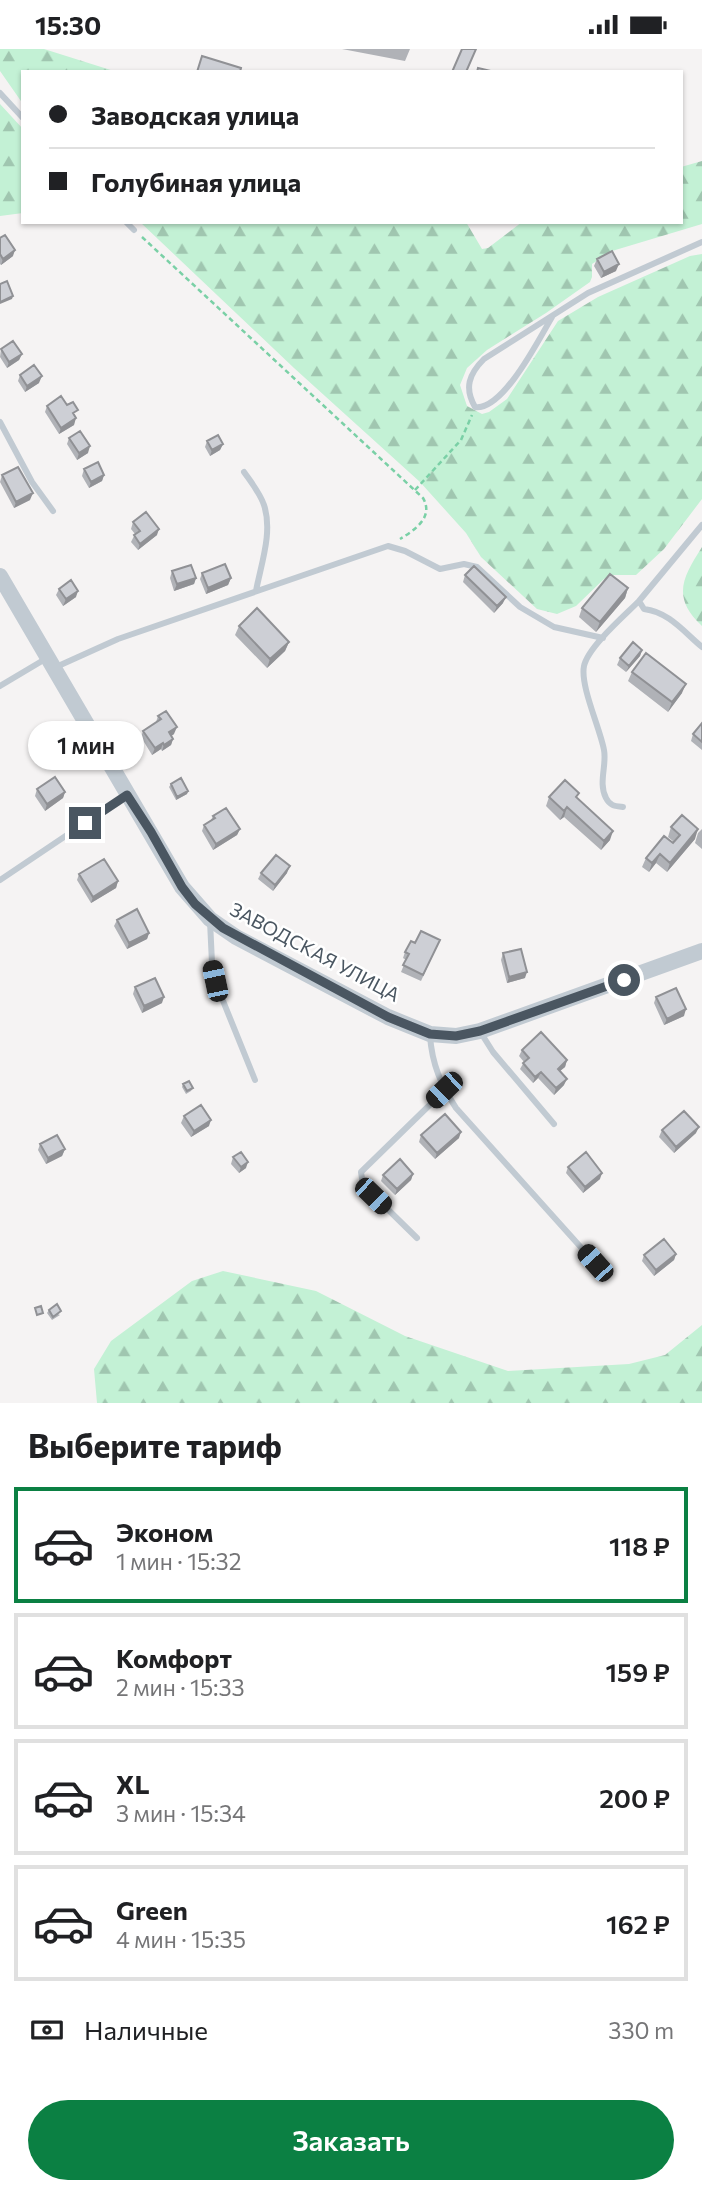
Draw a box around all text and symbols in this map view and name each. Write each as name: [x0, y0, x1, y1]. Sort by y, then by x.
text: 15:30: [35, 9, 101, 40]
text: Заводская улица: [91, 99, 299, 130]
text: Голубиная улица: [91, 166, 301, 197]
callout: 1 мин: [27, 721, 143, 771]
text: 1 мин: [57, 731, 115, 759]
route end: [69, 807, 101, 839]
street label: ЗАВОДСКАЯ УЛИЦА: [226, 897, 404, 1006]
car: [201, 958, 230, 1004]
route start: [608, 964, 640, 996]
car: [422, 1068, 467, 1112]
car: [351, 1174, 396, 1218]
car: [574, 1240, 617, 1286]
text: Выберите тариф: [28, 1425, 282, 1465]
icon: car: [32, 1514, 95, 1577]
text: Эконом: [116, 1516, 213, 1547]
text: 118 ₽: [609, 1530, 670, 1561]
text: 1 мин · 15:32: [116, 1547, 241, 1575]
icon: car: [32, 1640, 95, 1703]
text: Комфорт: [116, 1642, 232, 1673]
text: 159 ₽: [606, 1656, 670, 1687]
text: 2 мин · 15:33: [116, 1673, 245, 1701]
icon: car: [32, 1766, 95, 1829]
text: XL: [116, 1768, 150, 1799]
text: 200 ₽: [599, 1782, 670, 1813]
text: 3 мин · 15:34: [116, 1799, 246, 1827]
icon: car: [32, 1892, 95, 1955]
text: Green: [116, 1894, 188, 1925]
text: 162 ₽: [606, 1908, 670, 1939]
text: 4 мин · 15:35: [116, 1925, 246, 1953]
icon: cash: [28, 2011, 66, 2049]
text: Наличные: [84, 2014, 208, 2045]
text: 330 m: [608, 2016, 674, 2044]
button: Заказать: [28, 2100, 674, 2180]

